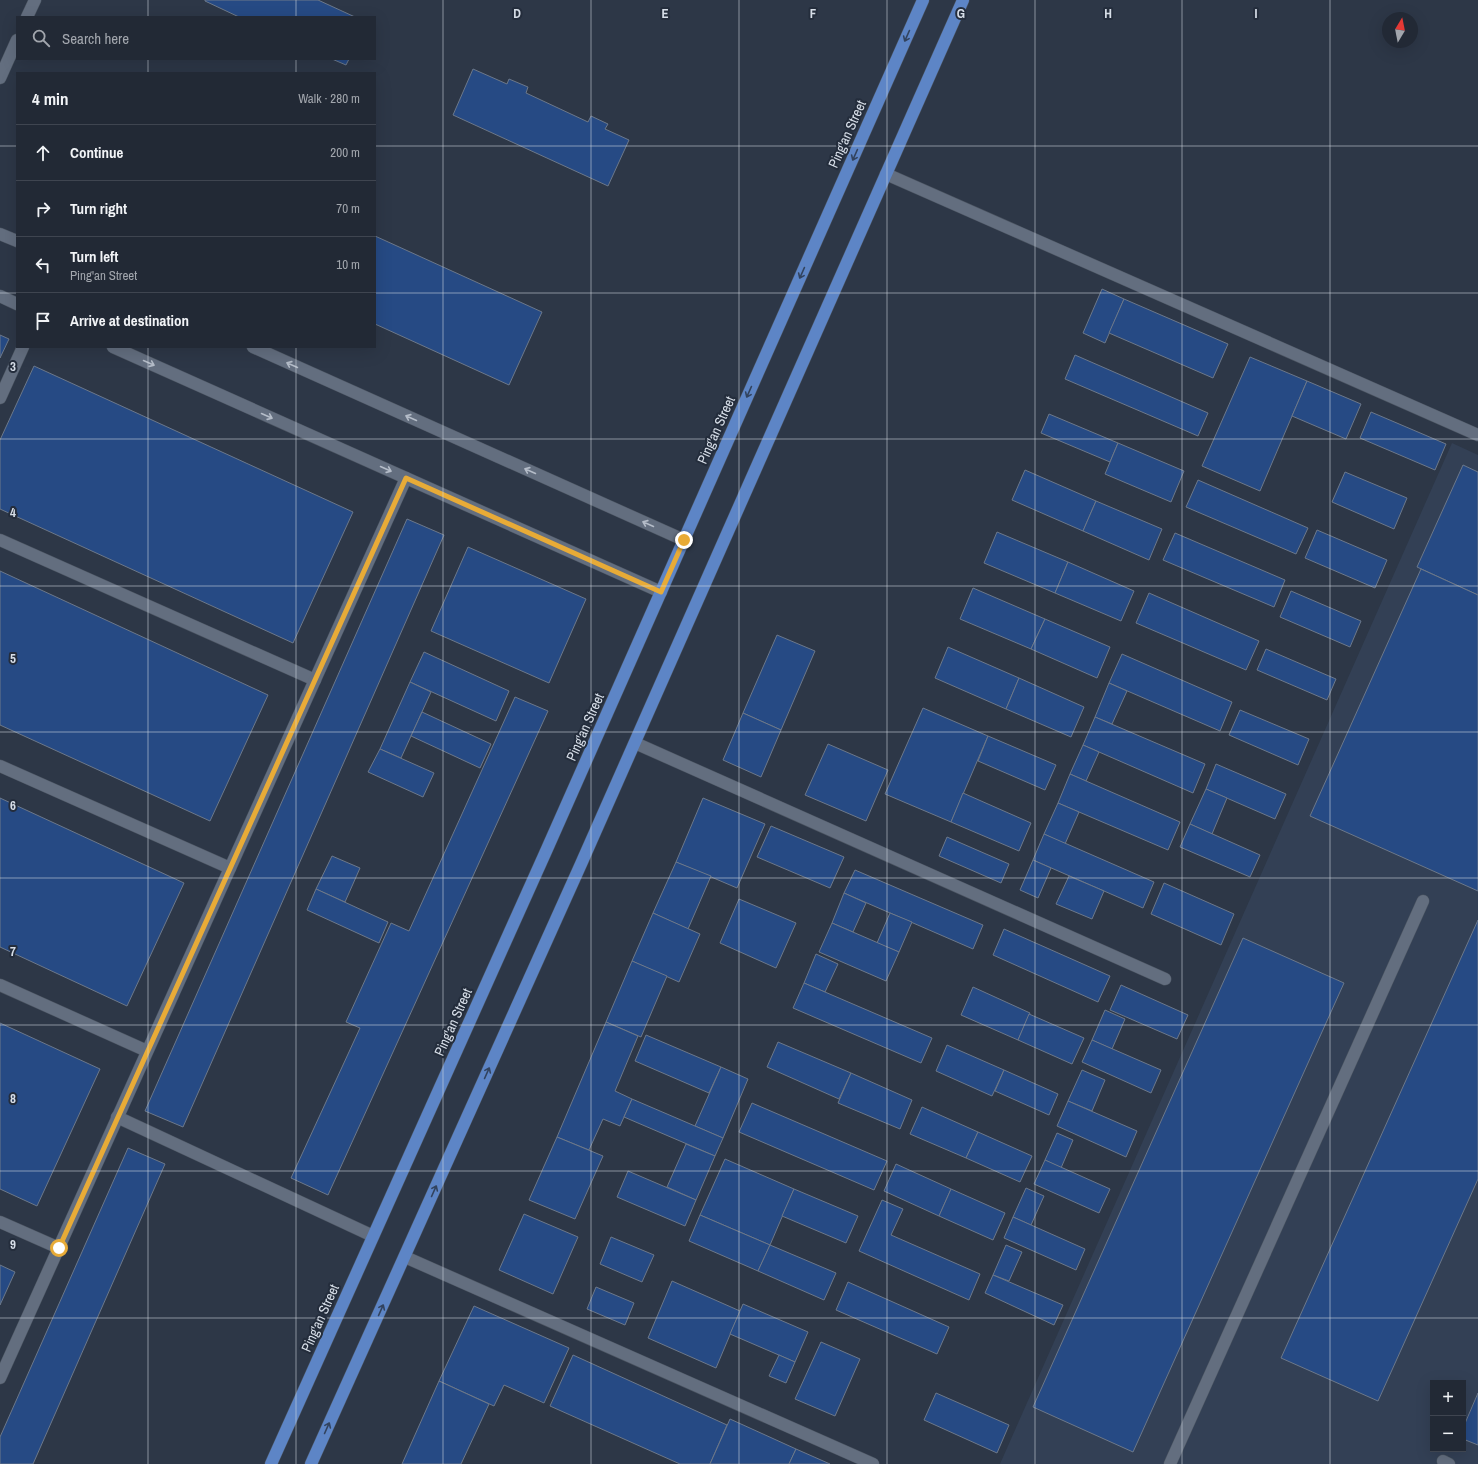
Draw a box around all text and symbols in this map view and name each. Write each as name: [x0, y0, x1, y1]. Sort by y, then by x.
text: D: [513, 5, 521, 22]
text: E: [661, 5, 669, 22]
text: F: [810, 5, 817, 22]
text: G: [957, 5, 965, 22]
text: H: [1104, 5, 1112, 22]
text: I: [1255, 5, 1258, 22]
north arrow: [1382, 12, 1418, 48]
search box: [16, 16, 376, 60]
icon: search: [30, 27, 52, 49]
text: Search here: [62, 28, 129, 49]
one-way arrow: [903, 29, 910, 41]
text: 4 min: [32, 87, 68, 110]
text: Walk · 280 m: [298, 90, 360, 107]
street label: Ping'an Street: [824, 97, 870, 171]
icon: ahead: [32, 142, 54, 164]
text: Continue: [70, 142, 123, 163]
text: 200 m: [330, 144, 360, 161]
one-way arrow: [850, 148, 858, 160]
icon: right: [32, 198, 54, 220]
text: Turn right: [70, 198, 127, 219]
text: 70 m: [336, 200, 360, 217]
text: Turn left: [70, 246, 118, 267]
icon: left: [32, 254, 54, 276]
text: 10 m: [336, 256, 360, 273]
text: Ping'an Street: [70, 267, 137, 284]
one-way arrow: [798, 267, 805, 279]
icon: arrive: [32, 310, 54, 332]
text: Arrive at destination: [70, 310, 189, 331]
text: 3: [10, 358, 16, 375]
one-way arrow: [142, 360, 154, 367]
one-way arrow: [287, 361, 299, 368]
one-way arrow: [745, 386, 753, 398]
street label: Ping'an Street: [693, 393, 739, 467]
one-way arrow: [261, 413, 273, 420]
one-way arrow: [405, 414, 417, 421]
one-way arrow: [380, 466, 392, 473]
one-way arrow: [524, 467, 536, 474]
text: 4: [10, 504, 16, 521]
one-way arrow: [643, 520, 655, 527]
route end: [675, 531, 693, 549]
text: 5: [10, 650, 16, 667]
street label: Ping'an Street: [562, 690, 608, 764]
text: 6: [10, 797, 16, 814]
text: 7: [10, 943, 16, 960]
street label: Ping'an Street: [430, 985, 476, 1059]
one-way arrow: [484, 1067, 491, 1079]
text: 8: [10, 1090, 16, 1107]
one-way arrow: [431, 1186, 438, 1198]
text: 9: [10, 1236, 16, 1253]
route start: [50, 1239, 68, 1257]
street label: Ping'an Street: [297, 1281, 343, 1355]
one-way arrow: [378, 1304, 385, 1316]
map controls: [1430, 1380, 1466, 1452]
button: +: [1430, 1380, 1466, 1416]
button: −: [1430, 1416, 1466, 1452]
one-way arrow: [324, 1423, 332, 1435]

